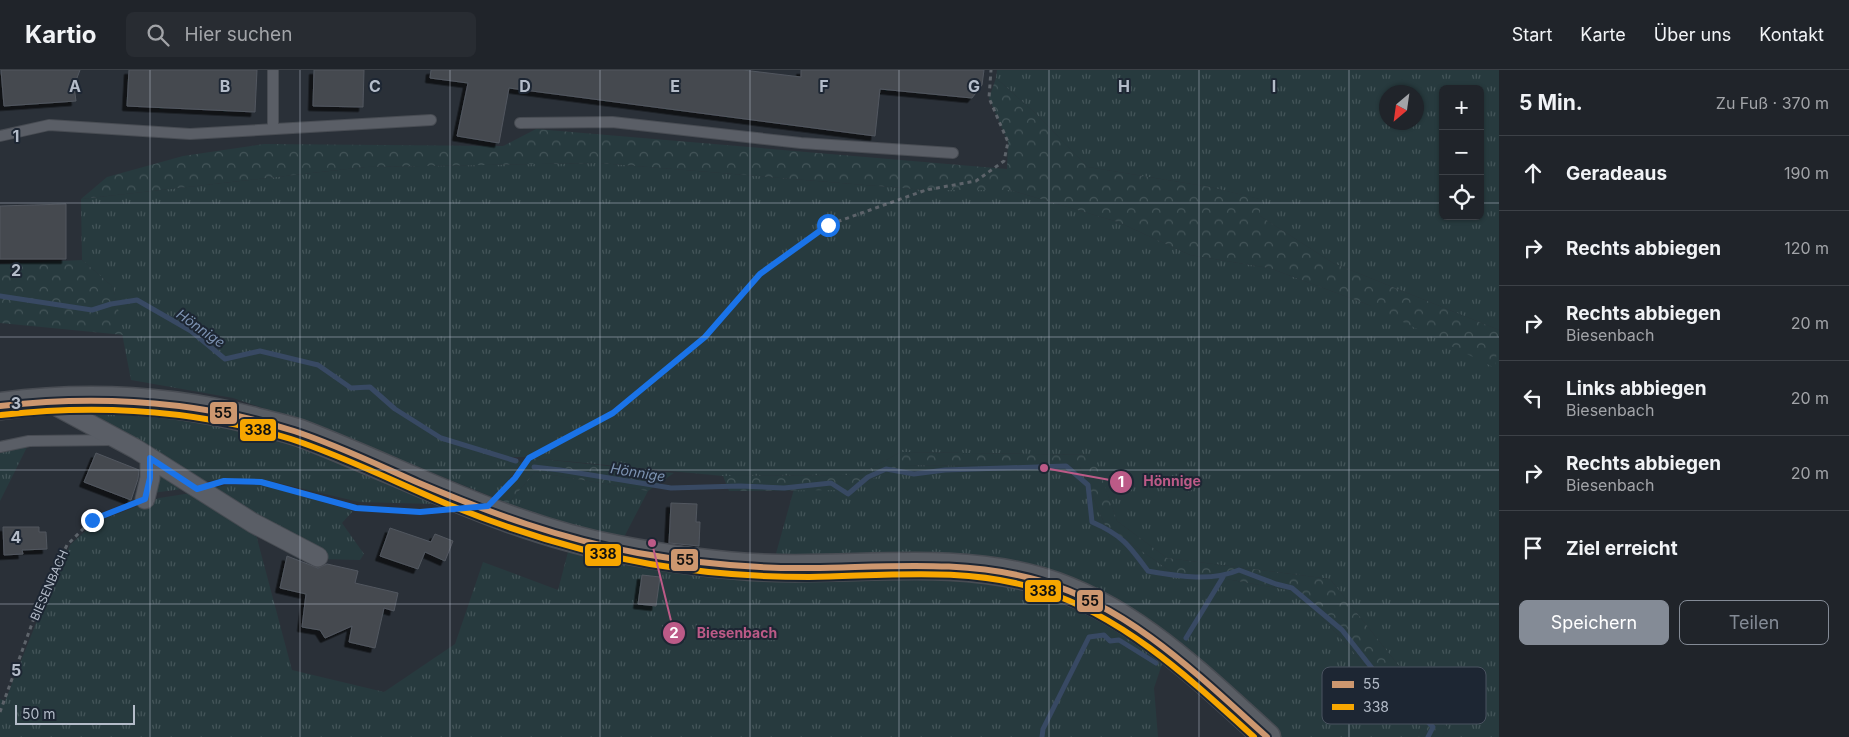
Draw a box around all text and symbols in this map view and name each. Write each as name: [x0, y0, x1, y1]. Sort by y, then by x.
search box: [126, 12, 476, 57]
text: Kartio: [25, 20, 96, 49]
icon: search: [144, 21, 172, 49]
text: Hier suchen: [184, 23, 292, 46]
text: Start: [1512, 24, 1552, 45]
text: Karte: [1580, 24, 1626, 45]
text: Über uns: [1654, 24, 1731, 45]
text: Kontakt: [1759, 24, 1824, 45]
text: A: [69, 76, 81, 96]
text: B: [220, 76, 230, 96]
text: C: [369, 76, 381, 96]
text: D: [519, 76, 531, 96]
text: E: [670, 76, 680, 96]
text: F: [819, 76, 829, 96]
text: G: [968, 76, 980, 96]
text: H: [1118, 76, 1130, 96]
text: I: [1272, 76, 1276, 96]
north arrow: [1379, 85, 1424, 130]
map controls: [1439, 85, 1484, 220]
button: +: [1439, 85, 1484, 130]
text: 5 Min.: [1519, 90, 1583, 115]
text: Zu Fuß · 370 m: [1716, 93, 1829, 113]
text: 1: [13, 126, 19, 146]
button: −: [1439, 130, 1484, 175]
icon: ahead: [1519, 159, 1547, 187]
text: Geradeaus: [1566, 162, 1667, 185]
text: 190 m: [1784, 163, 1829, 183]
button: locate: [1439, 175, 1484, 220]
route start: [817, 214, 840, 237]
icon: right: [1519, 234, 1547, 262]
text: Rechts abbiegen: [1566, 237, 1721, 260]
text: 120 m: [1784, 238, 1829, 258]
text: 2: [11, 260, 21, 280]
text: Rechts abbiegen: [1566, 302, 1721, 325]
water label: Hönnige: [173, 305, 229, 351]
icon: right: [1519, 309, 1547, 337]
text: 20 m: [1791, 313, 1829, 333]
text: Biesenbach: [1566, 325, 1654, 345]
text: Links abbiegen: [1566, 377, 1707, 400]
icon: left: [1519, 384, 1547, 412]
text: 20 m: [1791, 388, 1829, 408]
text: 3: [11, 393, 21, 413]
text: Biesenbach: [1566, 400, 1654, 420]
line badge: 55: [209, 401, 238, 425]
text: 55: [214, 404, 232, 421]
line badge: 338: [239, 418, 277, 442]
text: 338: [244, 421, 272, 438]
text: Rechts abbiegen: [1566, 452, 1721, 475]
water label: Hönnige: [609, 459, 667, 485]
icon: right: [1519, 459, 1547, 487]
text: 20 m: [1791, 463, 1829, 483]
callout: Hönnige: [1108, 467, 1211, 496]
text: 1: [1118, 472, 1124, 491]
text: Hönnige: [1143, 472, 1201, 489]
text: Biesenbach: [1566, 475, 1654, 495]
route end: [81, 509, 104, 532]
text: 4: [11, 527, 22, 547]
icon: arrive: [1519, 534, 1547, 562]
text: Ziel erreicht: [1566, 537, 1678, 560]
line badge: 338: [584, 543, 622, 567]
text: 338: [589, 545, 617, 562]
street label: BIESENBACH: [27, 547, 71, 623]
line badge: 55: [670, 548, 699, 572]
text: 55: [676, 551, 694, 568]
line badge: 338: [1024, 579, 1062, 603]
text: 338: [1029, 582, 1057, 599]
line badge: 55: [1076, 589, 1104, 613]
text: 55: [1081, 592, 1099, 609]
button: Speichern: [1519, 600, 1669, 645]
button: Teilen: [1679, 600, 1829, 645]
callout: Biesenbach: [661, 618, 787, 647]
text: 2: [669, 623, 679, 642]
text: Biesenbach: [697, 624, 777, 641]
text: 5: [11, 660, 21, 680]
legend: [1322, 667, 1486, 724]
text: 55: [1363, 675, 1380, 692]
text: 338: [1363, 698, 1389, 715]
scale bar: [15, 702, 135, 725]
text: 50 m: [22, 705, 56, 722]

